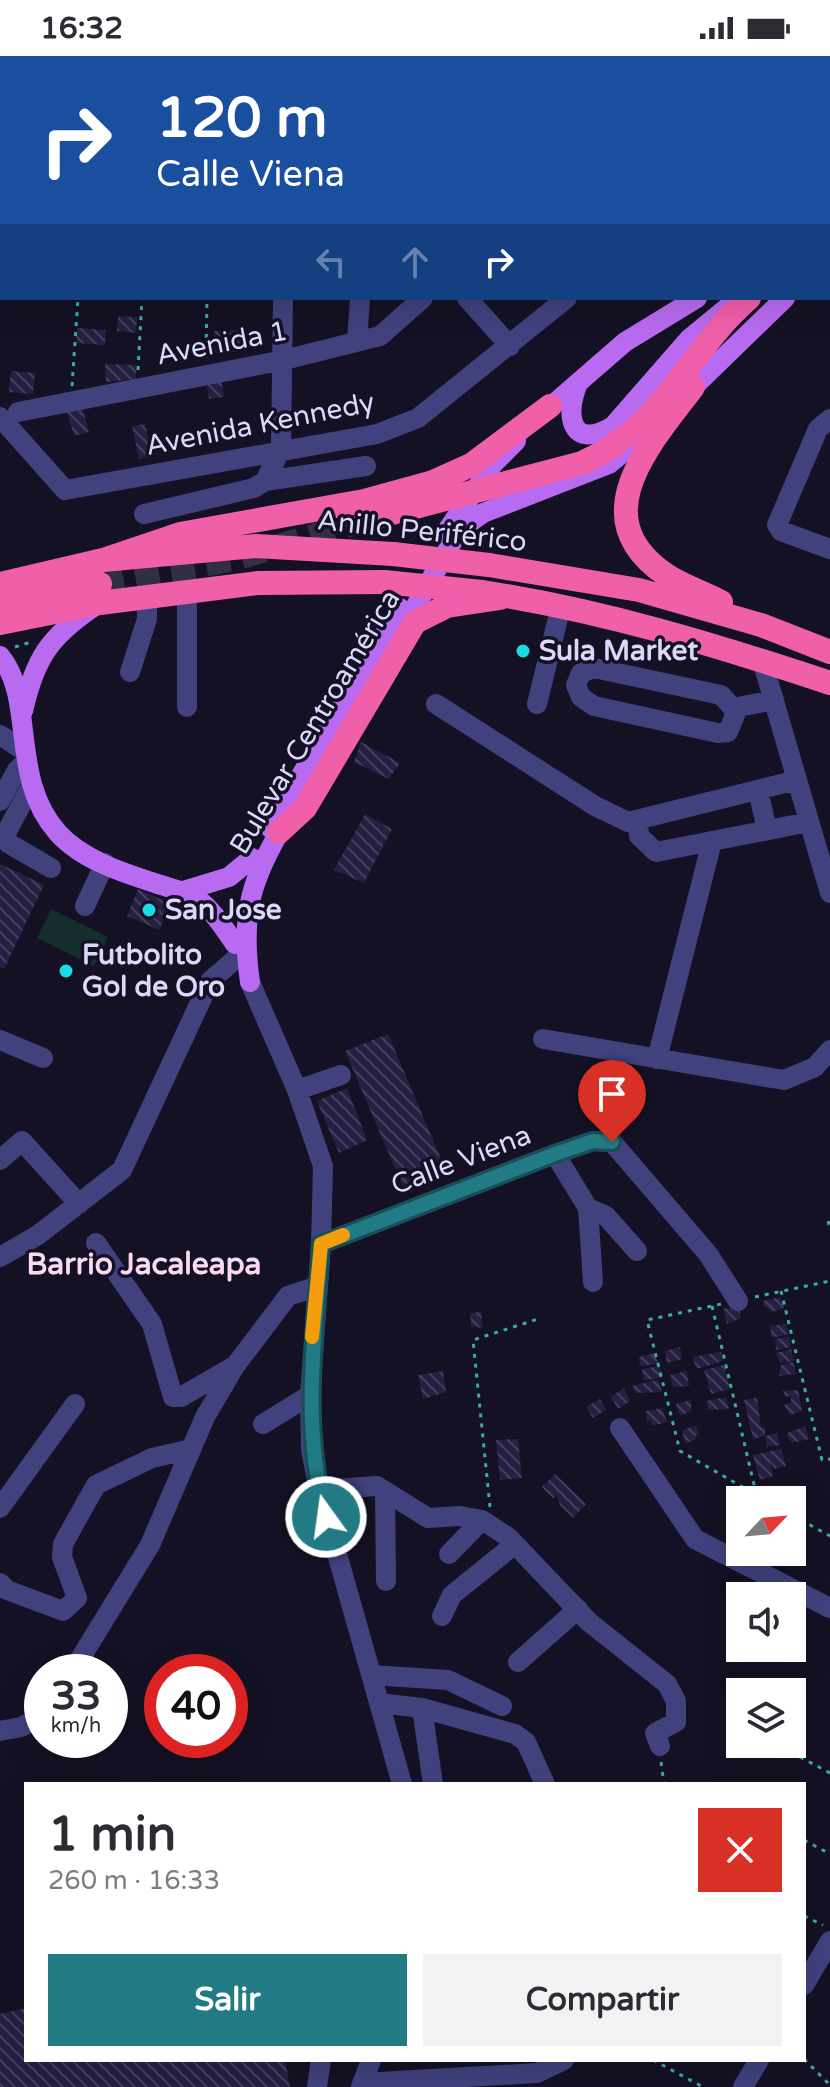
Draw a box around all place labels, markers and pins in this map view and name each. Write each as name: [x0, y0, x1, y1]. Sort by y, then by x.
place label: Sula Market: [539, 634, 698, 668]
marker: Sula Market: [514, 642, 532, 660]
place label: San Jose: [165, 893, 282, 927]
marker: San Jose: [140, 901, 158, 919]
place label: Futbolito Gol de Oro: [82, 938, 225, 1004]
marker: Futbolito Gol de Oro: [57, 962, 75, 980]
pin: [578, 1060, 646, 1142]

